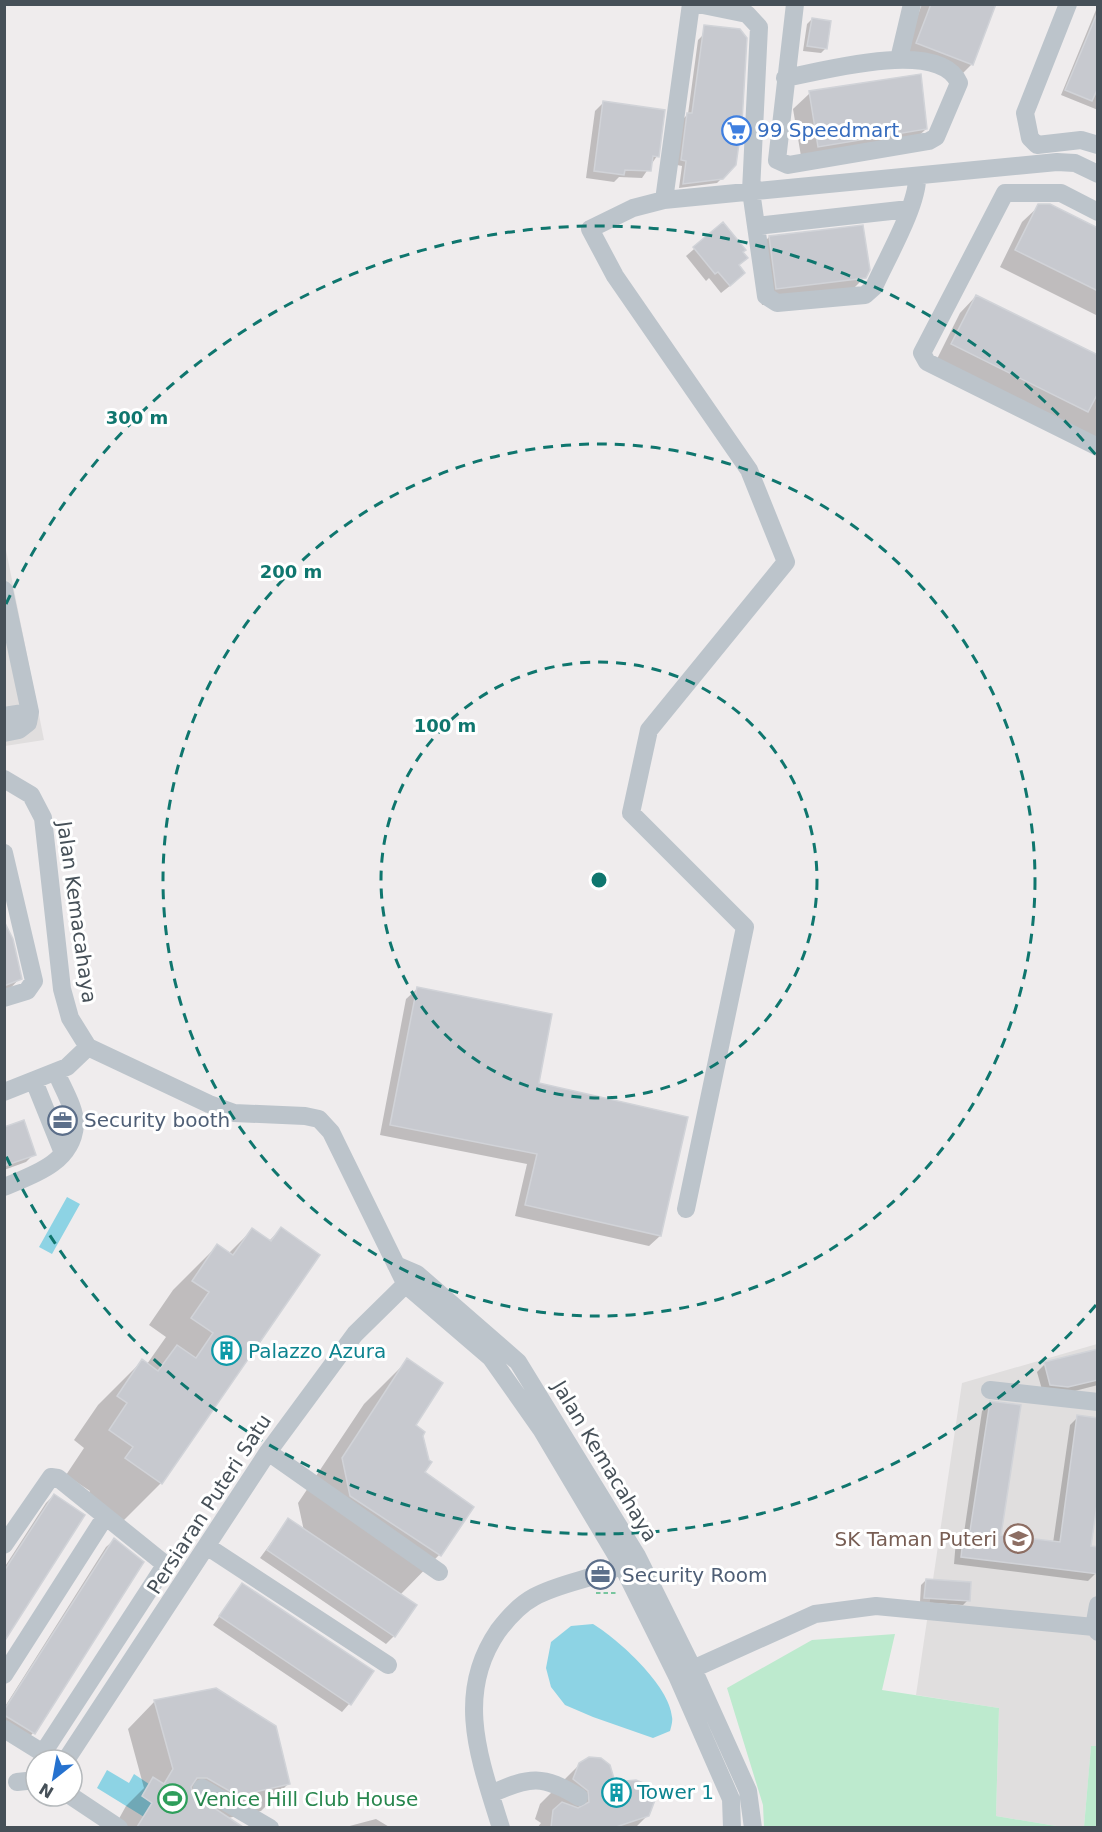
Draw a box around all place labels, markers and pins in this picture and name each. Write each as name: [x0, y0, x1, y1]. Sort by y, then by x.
supermarket icon: 99 Speedmart: [720, 114, 752, 146]
place label: 99 Speedmart: [757, 118, 899, 142]
centre of rings: [589, 870, 609, 890]
office icon: Security booth: [47, 1104, 79, 1136]
place label: Security booth: [84, 1108, 230, 1132]
building icon: Palazzo Azura: [211, 1335, 243, 1367]
place label: Palazzo Azura: [248, 1339, 386, 1363]
school or university icon: SK Taman Puteri: [1002, 1523, 1034, 1555]
place label: SK Taman Puteri: [835, 1527, 997, 1551]
office icon: Security Room: [585, 1559, 617, 1591]
place label: Security Room: [622, 1563, 767, 1587]
building icon: Tower 1: [600, 1776, 632, 1808]
place label: Tower 1: [636, 1780, 714, 1804]
sports icon: Venice Hill Club House: [157, 1783, 189, 1815]
place label: Venice Hill Club House: [194, 1787, 418, 1811]

